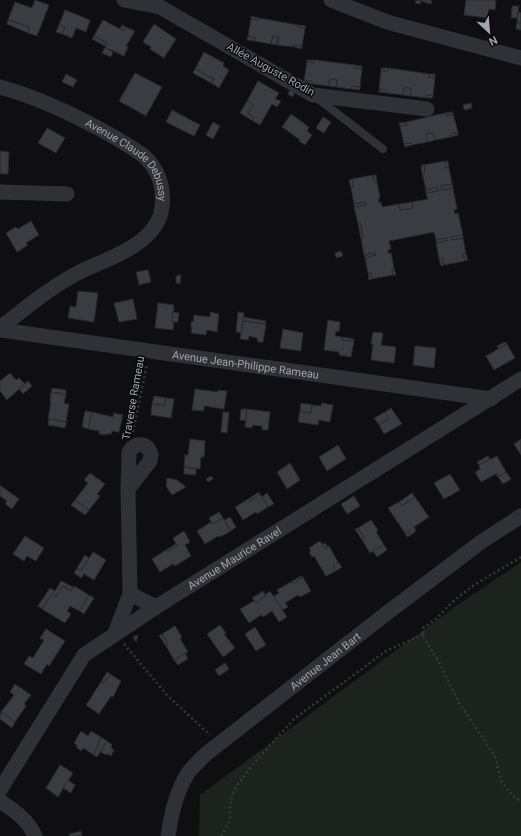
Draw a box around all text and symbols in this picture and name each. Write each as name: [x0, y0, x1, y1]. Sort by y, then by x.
north arrow: [469, 12, 509, 52]
text: N: [487, 33, 500, 48]
street label: Allée Auguste Rodin: [225, 40, 317, 99]
street label: Avenue Claude Debussy: [83, 117, 169, 202]
street label: Avenue Jean-Philippe Rameau: [171, 348, 320, 382]
street label: Traverse Rameau: [120, 355, 147, 441]
street label: Avenue Maurice Ravel: [186, 524, 284, 592]
street label: Avenue Jean Bart: [288, 630, 364, 693]

